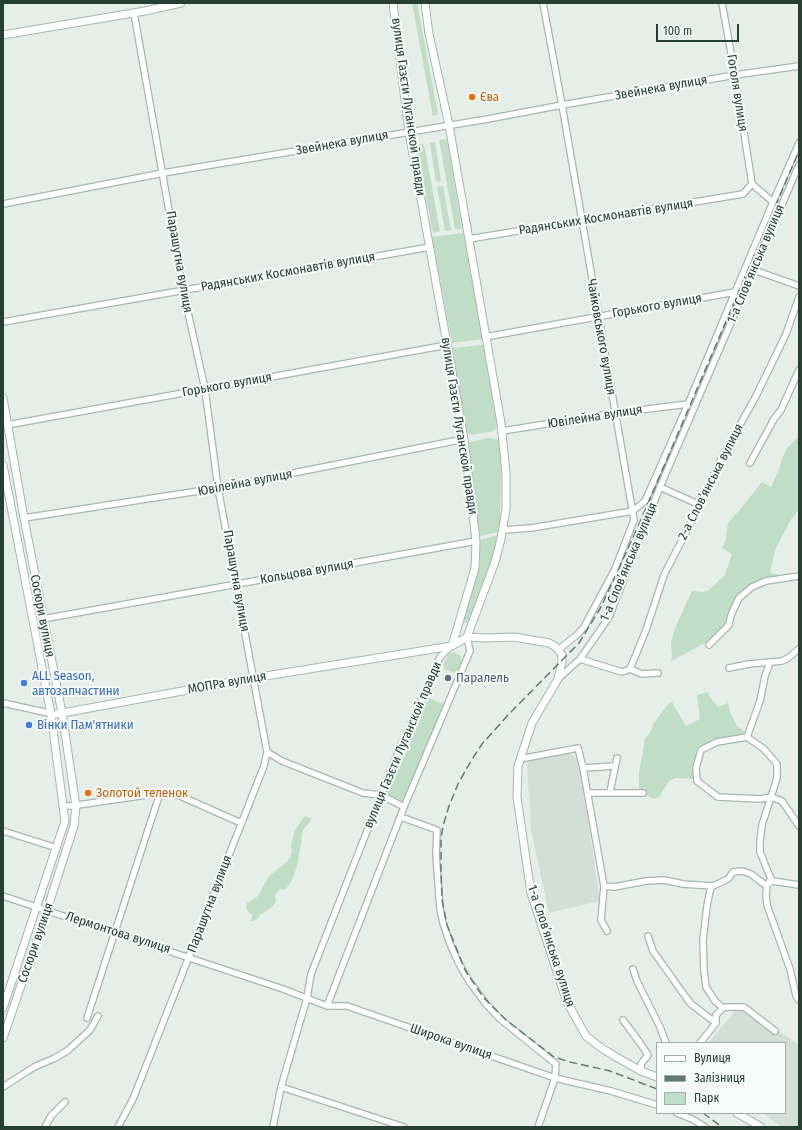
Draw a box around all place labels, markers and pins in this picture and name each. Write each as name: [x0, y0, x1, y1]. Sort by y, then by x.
place label: Єва: [480, 89, 499, 105]
marker: Єва: [467, 92, 477, 102]
place label: ALL Season, автозапчастини: [32, 668, 120, 699]
place label: Паралель: [456, 670, 509, 686]
marker: Паралель: [443, 673, 453, 683]
marker: ALL Season, автозапчастини: [19, 678, 29, 688]
place label: Вінки Пам'ятники: [37, 717, 134, 733]
marker: Вінки Пам'ятники: [24, 720, 34, 730]
place label: Золотой теленок: [96, 785, 188, 801]
marker: Золотой теленок: [83, 788, 93, 798]

